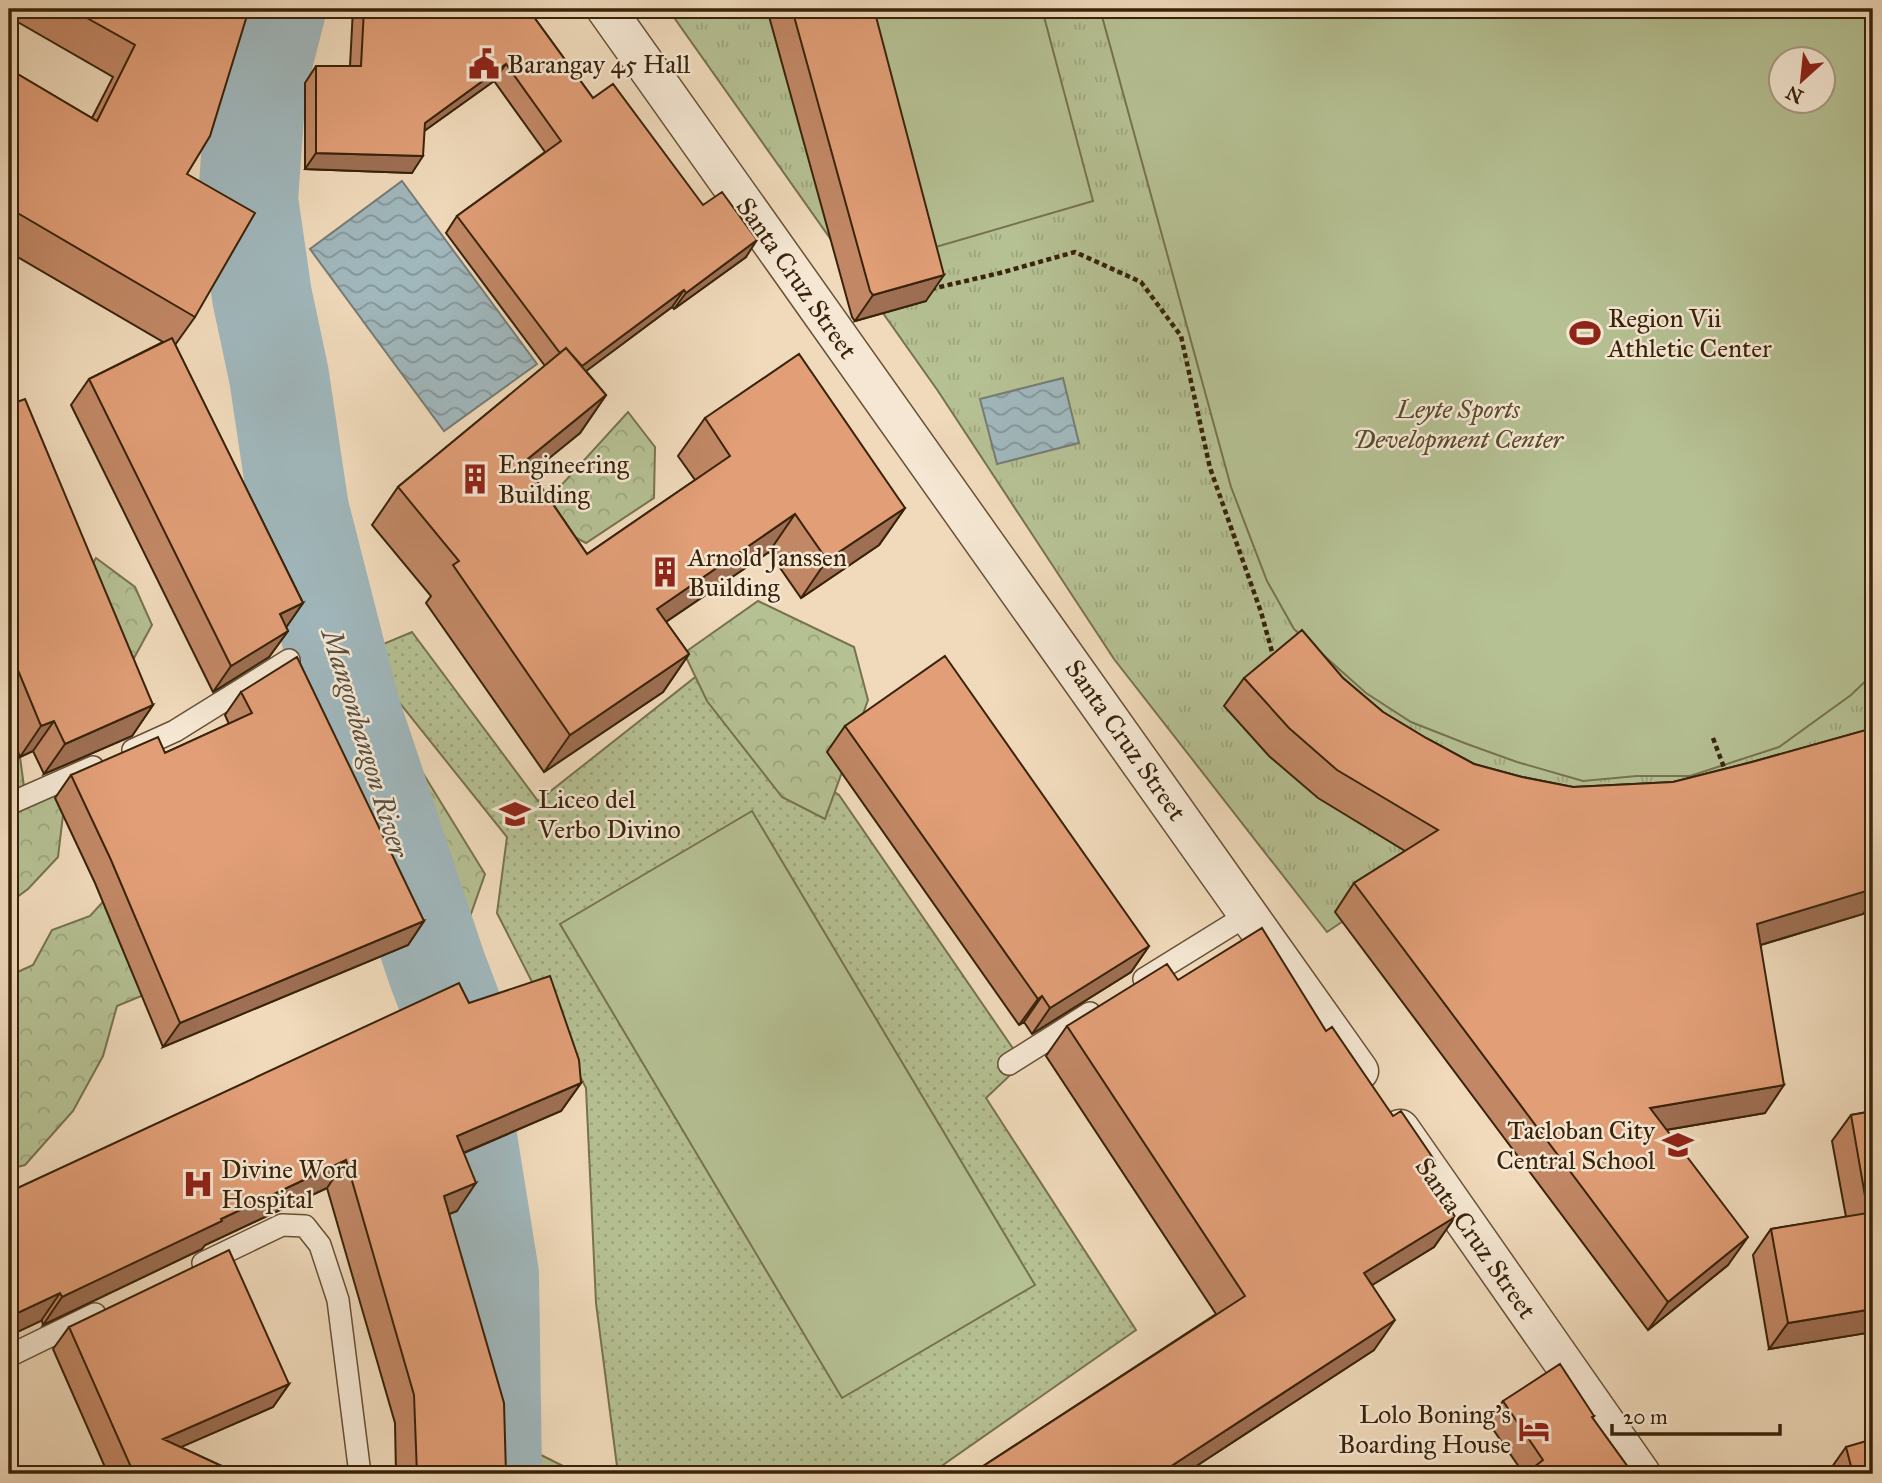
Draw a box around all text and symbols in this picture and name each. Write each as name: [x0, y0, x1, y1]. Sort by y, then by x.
north arrow: [1766, 46, 1836, 116]
public building icon: Barangay 45 Hall: [467, 47, 501, 81]
place label: Barangay 45 Hall: [507, 48, 690, 80]
text: N: [1782, 81, 1807, 109]
street label: Santa Cruz Street: [730, 191, 864, 365]
place label: Region Vii Athletic Center: [1607, 302, 1772, 364]
sports icon: Region Vii Athletic Center: [1568, 316, 1602, 350]
park label: Leyte Sports Development Center: [1353, 393, 1564, 456]
place label: Engineering Building: [498, 448, 630, 510]
building icon: Engineering Building: [458, 462, 492, 496]
place label: Arnold Janssen Building: [687, 541, 847, 603]
building icon: Arnold Janssen Building: [648, 555, 682, 589]
water label: Mangonbangon River: [313, 622, 417, 863]
street label: Santa Cruz Street: [1059, 653, 1193, 827]
place label: Liceo del Verbo Divino: [537, 783, 681, 845]
school or university icon: Liceo del Verbo Divino: [498, 797, 532, 831]
place label: Tacloban City Central School: [1496, 1114, 1656, 1176]
school or university icon: Tacloban City Central School: [1661, 1128, 1695, 1162]
street label: Santa Cruz Street: [1409, 1151, 1543, 1325]
place label: Divine Word Hospital: [221, 1153, 358, 1215]
hospital icon: Divine Word Hospital: [181, 1167, 215, 1201]
scale bar: [1612, 1392, 1780, 1436]
place label: Lolo Boning's Boarding House: [1338, 1398, 1511, 1460]
text: 20 m: [1623, 1404, 1668, 1430]
hotel icon: Lolo Boning's Boarding House: [1517, 1412, 1551, 1446]

